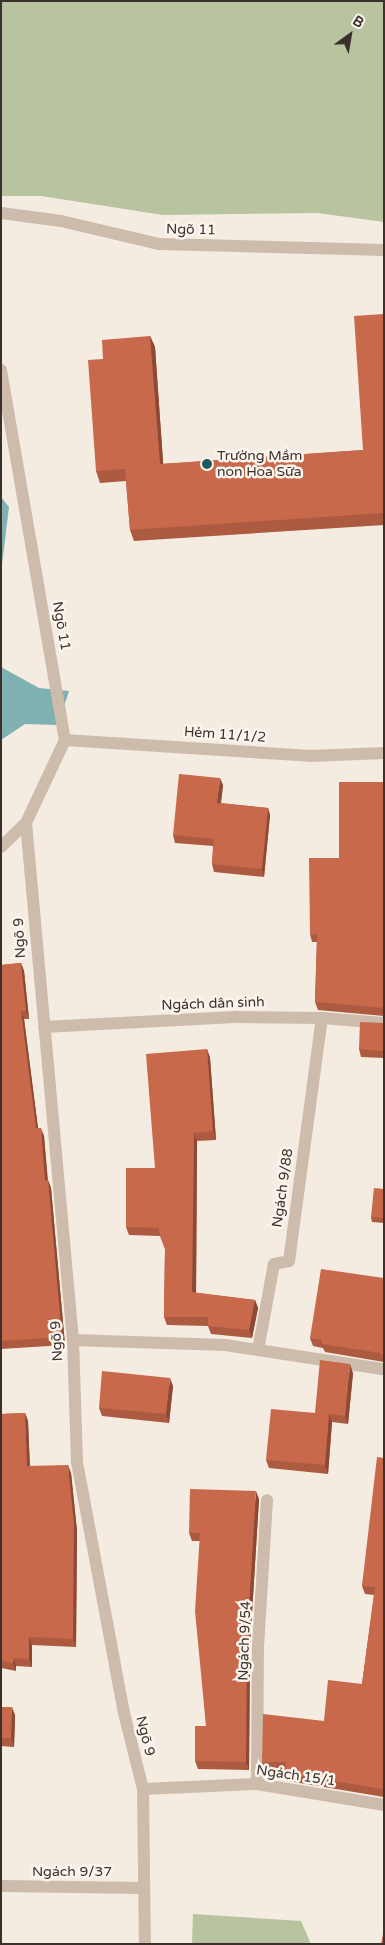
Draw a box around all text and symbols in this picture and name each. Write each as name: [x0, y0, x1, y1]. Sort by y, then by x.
north arrow: [325, 10, 375, 60]
text: B: [350, 12, 367, 32]
street label: Ngõ 11: [166, 221, 216, 239]
place label: Trường Mầm non Hoa Sữa: [217, 448, 302, 481]
marker: Trường Mầm non Hoa Sữa: [201, 458, 213, 470]
street label: Ngõ 11: [48, 600, 74, 652]
street label: Hẻm 11/1/2: [183, 724, 267, 746]
street label: Ngõ 9: [10, 917, 30, 959]
street label: Ngách dân sinh: [161, 994, 265, 1014]
street label: Ngách 9/88: [269, 1147, 297, 1229]
street label: Ngõ 9: [47, 1320, 67, 1362]
street label: Ngách 9/54: [235, 1601, 255, 1681]
street label: Ngõ 9: [132, 1714, 158, 1758]
street label: Ngách 15/1: [255, 1762, 337, 1790]
street label: Ngách 9/37: [32, 1864, 112, 1880]

